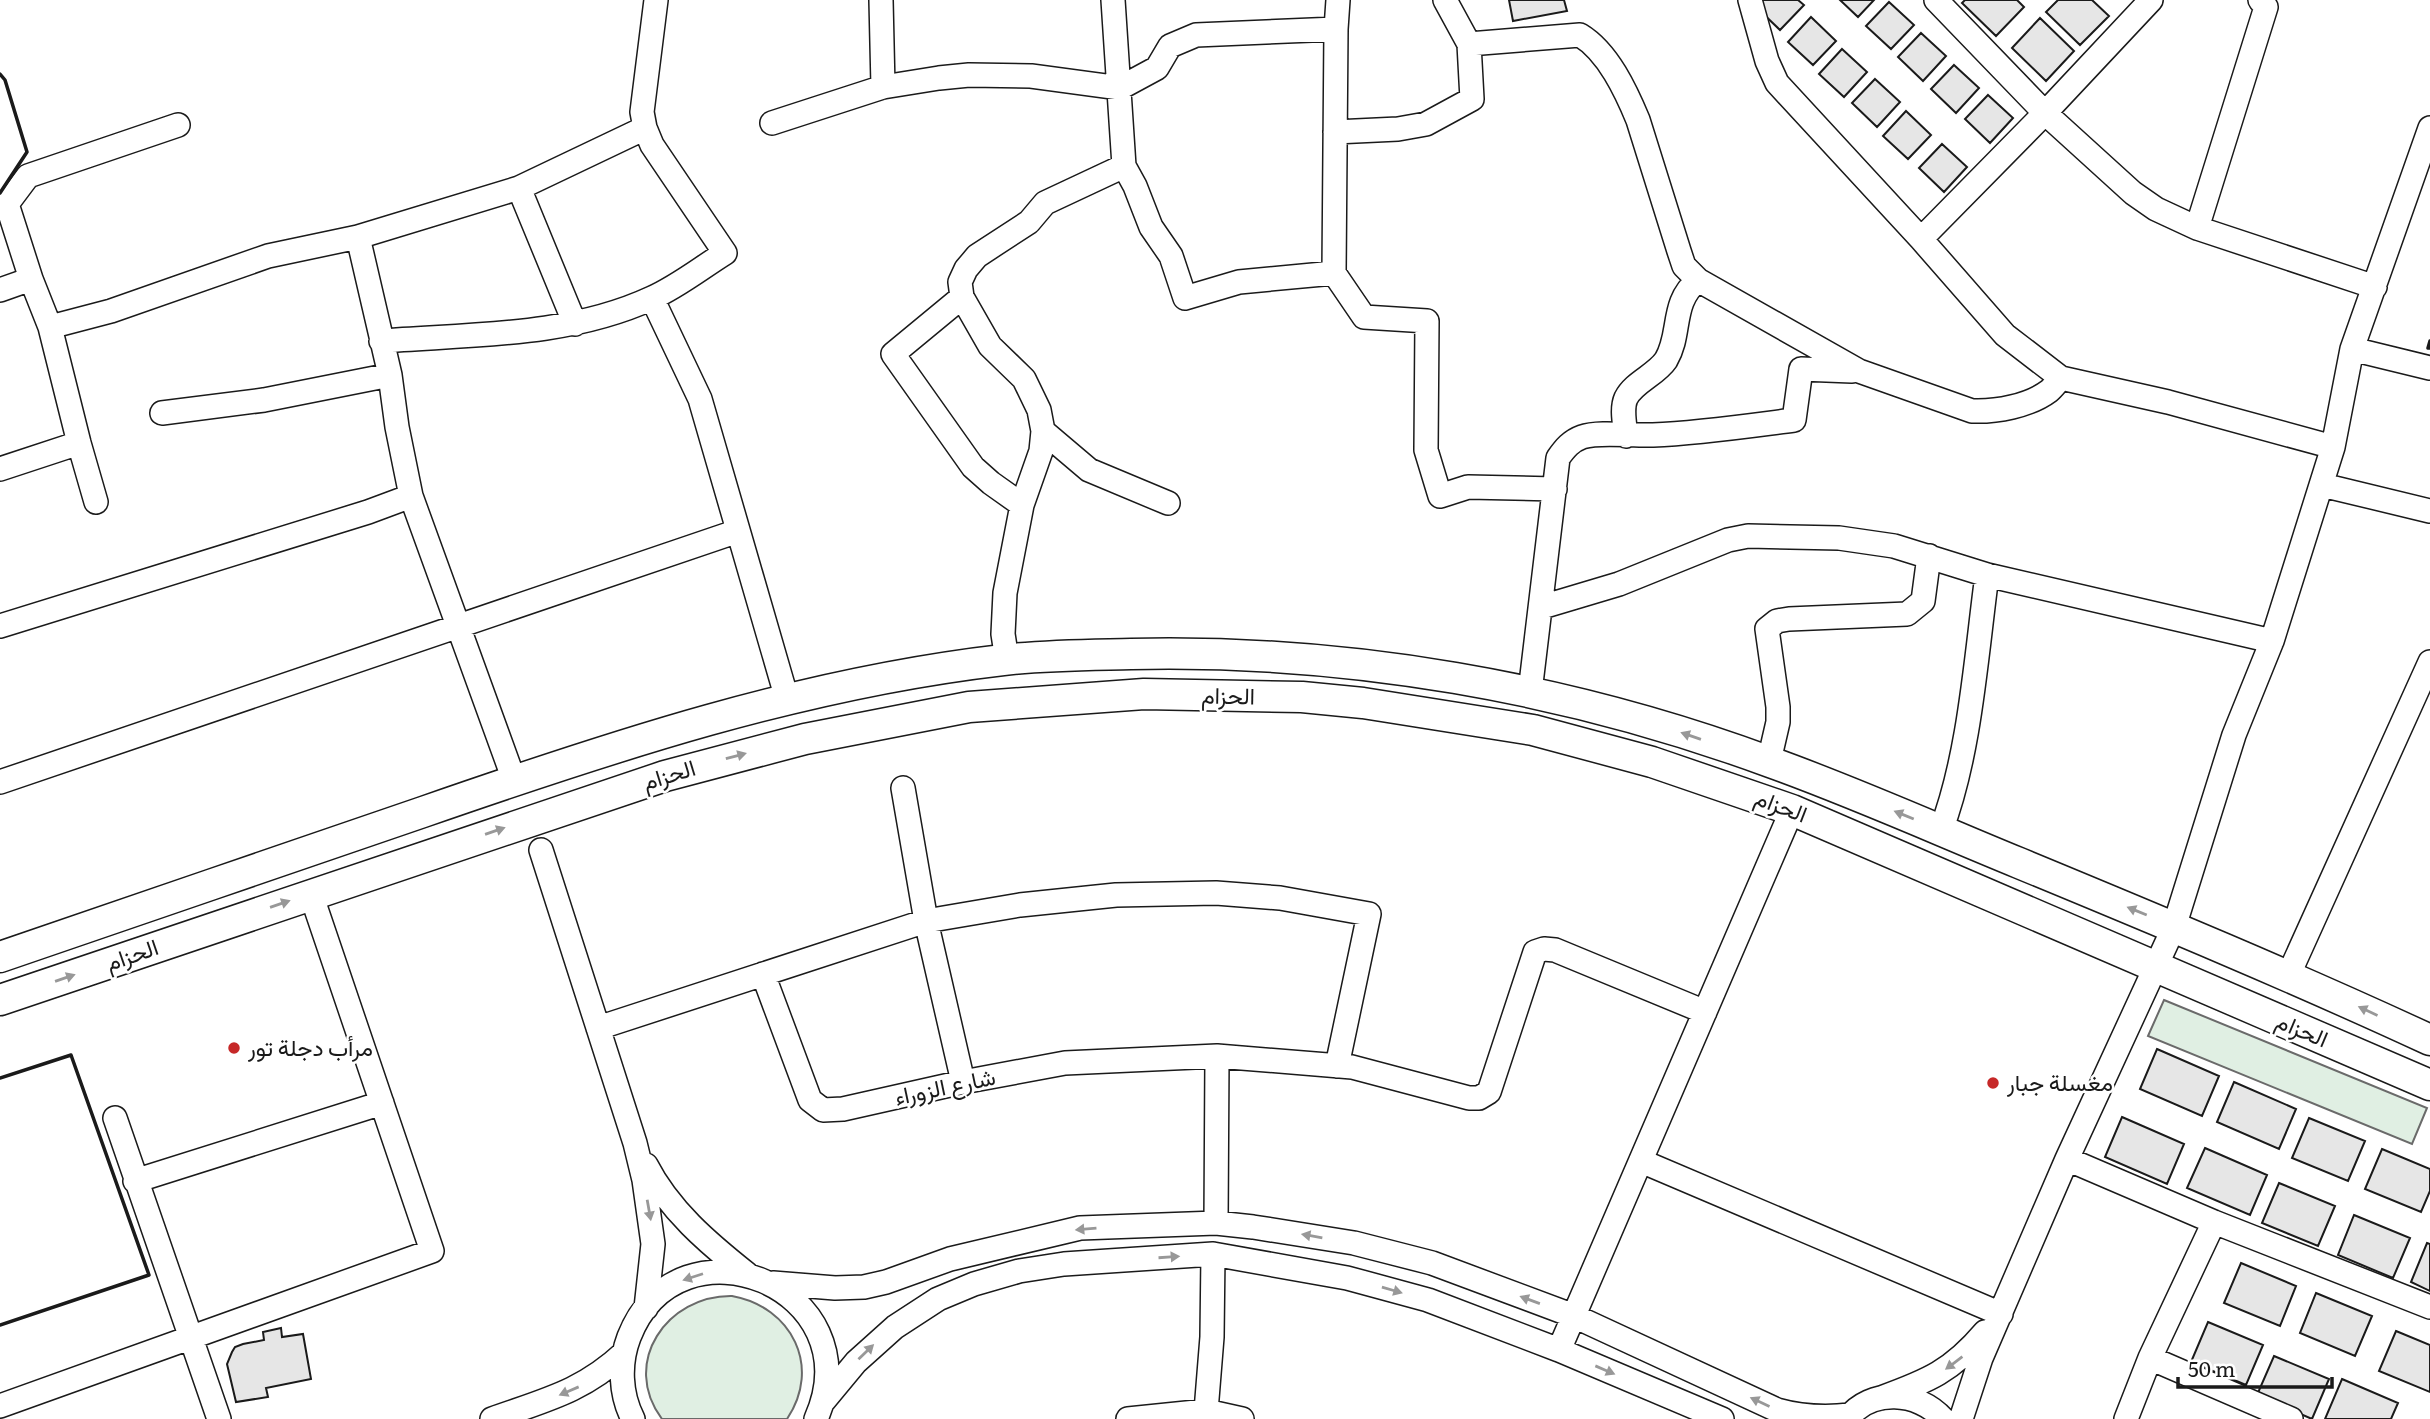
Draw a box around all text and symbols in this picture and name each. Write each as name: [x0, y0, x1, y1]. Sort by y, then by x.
street label: الحزام: [1201, 677, 1255, 711]
one-way arrow: [1680, 730, 1701, 740]
street label: الحزام: [638, 749, 699, 797]
one-way arrow: [725, 750, 747, 761]
street label: الحزام: [1750, 779, 1813, 830]
one-way arrow: [1893, 810, 1914, 821]
one-way arrow: [485, 825, 506, 836]
one-way arrow: [270, 899, 291, 909]
one-way arrow: [2126, 906, 2147, 917]
street label: الحزام: [100, 928, 162, 978]
one-way arrow: [54, 972, 75, 983]
street label: الحزام: [2271, 1002, 2334, 1054]
one-way arrow: [2358, 1005, 2378, 1017]
place label: مرأب دجلة تور: [247, 1029, 373, 1063]
marker: مرأب دجلة تور: [226, 1040, 242, 1056]
street label: شارع الزوراء: [891, 1058, 998, 1113]
place label: مغسلة جبار: [2006, 1064, 2113, 1098]
marker: مغسلة جبار: [1985, 1075, 2001, 1091]
one-way arrow: [644, 1199, 655, 1221]
one-way arrow: [1075, 1224, 1097, 1235]
one-way arrow: [1301, 1230, 1323, 1241]
one-way arrow: [1158, 1251, 1180, 1262]
one-way arrow: [683, 1273, 704, 1283]
one-way arrow: [1382, 1285, 1403, 1295]
one-way arrow: [1519, 1294, 1540, 1305]
one-way arrow: [858, 1343, 875, 1360]
scale bar: [2178, 1346, 2332, 1390]
text: 50 m: [2188, 1352, 2235, 1383]
one-way arrow: [1945, 1356, 1963, 1370]
one-way arrow: [1595, 1364, 1616, 1375]
one-way arrow: [558, 1386, 579, 1397]
one-way arrow: [1750, 1396, 1770, 1408]

